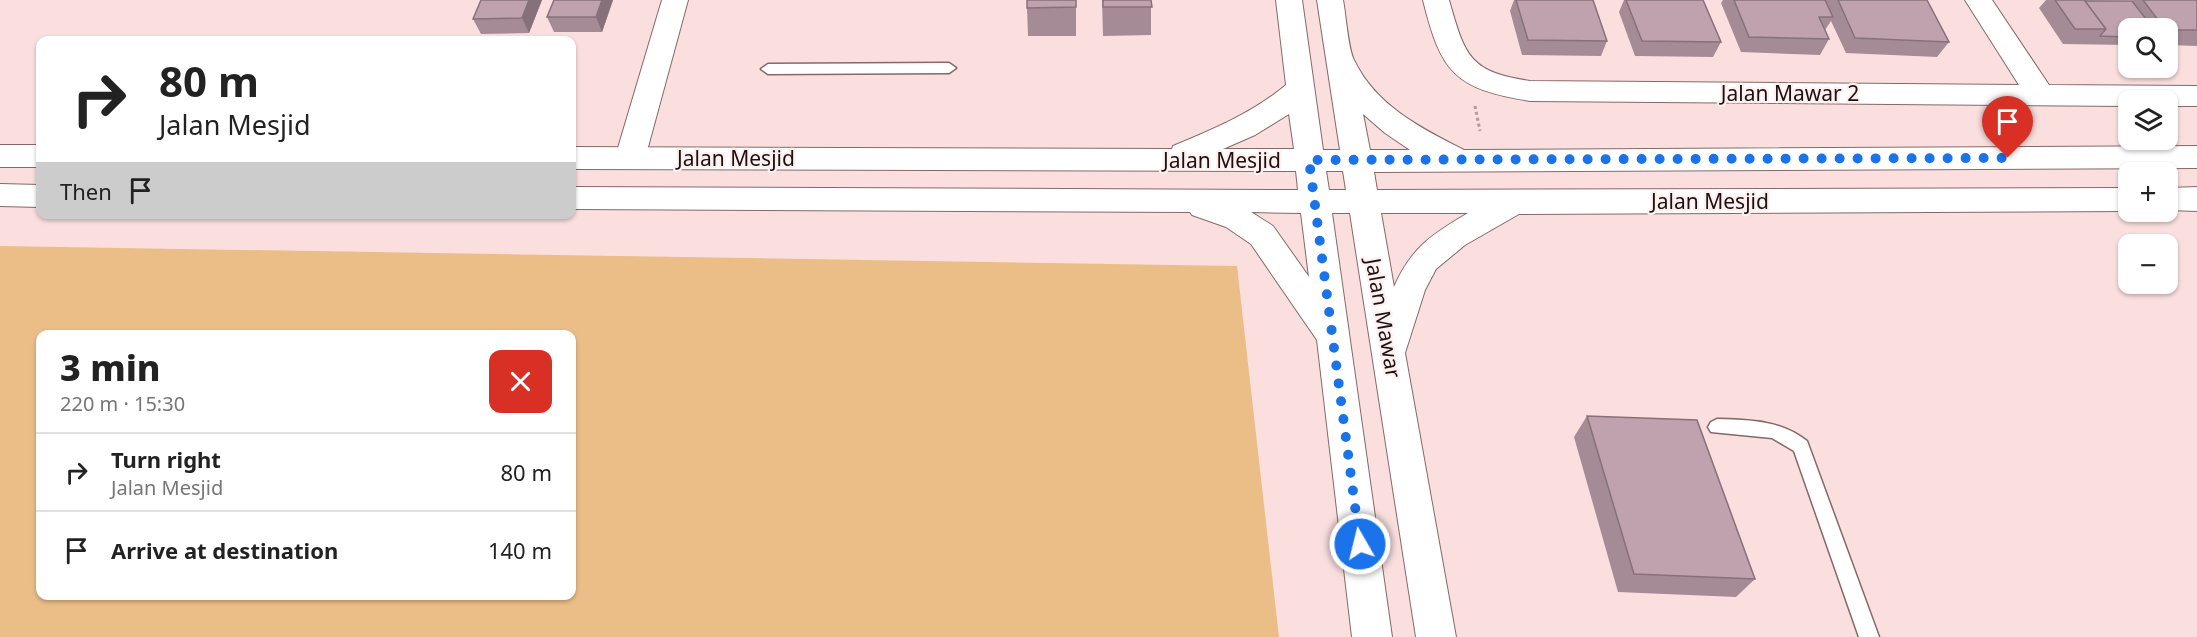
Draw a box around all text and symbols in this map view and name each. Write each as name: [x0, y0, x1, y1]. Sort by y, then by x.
map controls: [2118, 18, 2178, 294]
button: search: [2118, 18, 2178, 78]
text: 80 m: [159, 52, 259, 109]
icon: right: [60, 60, 138, 138]
street label: Jalan Mawar 2: [1719, 79, 1859, 107]
button: layers: [2118, 90, 2178, 150]
pin: [1982, 96, 2033, 158]
icon: arrive: [1991, 105, 2024, 138]
text: Jalan Mesjid: [159, 106, 311, 143]
street label: Jalan Mesjid: [675, 144, 795, 172]
street label: Jalan Mesjid: [1161, 146, 1281, 174]
button: +: [2118, 162, 2178, 222]
icon: arrive: [124, 174, 157, 207]
text: Then: [60, 176, 112, 206]
street label: Jalan Mesjid: [1649, 187, 1769, 215]
button: −: [2118, 234, 2178, 294]
street label: Jalan Mawar: [1359, 254, 1408, 380]
text: 3 min: [60, 343, 161, 392]
button: close: [489, 350, 552, 413]
text: 220 m · 15:30: [60, 390, 185, 417]
text: Turn right: [111, 444, 221, 474]
icon: right: [60, 456, 93, 489]
text: 80 m: [501, 457, 552, 487]
text: Jalan Mesjid: [111, 474, 223, 501]
position arrow: [1328, 512, 1392, 576]
icon: arrive: [60, 534, 93, 567]
text: Arrive at destination: [111, 535, 338, 565]
text: 140 m: [488, 535, 552, 565]

